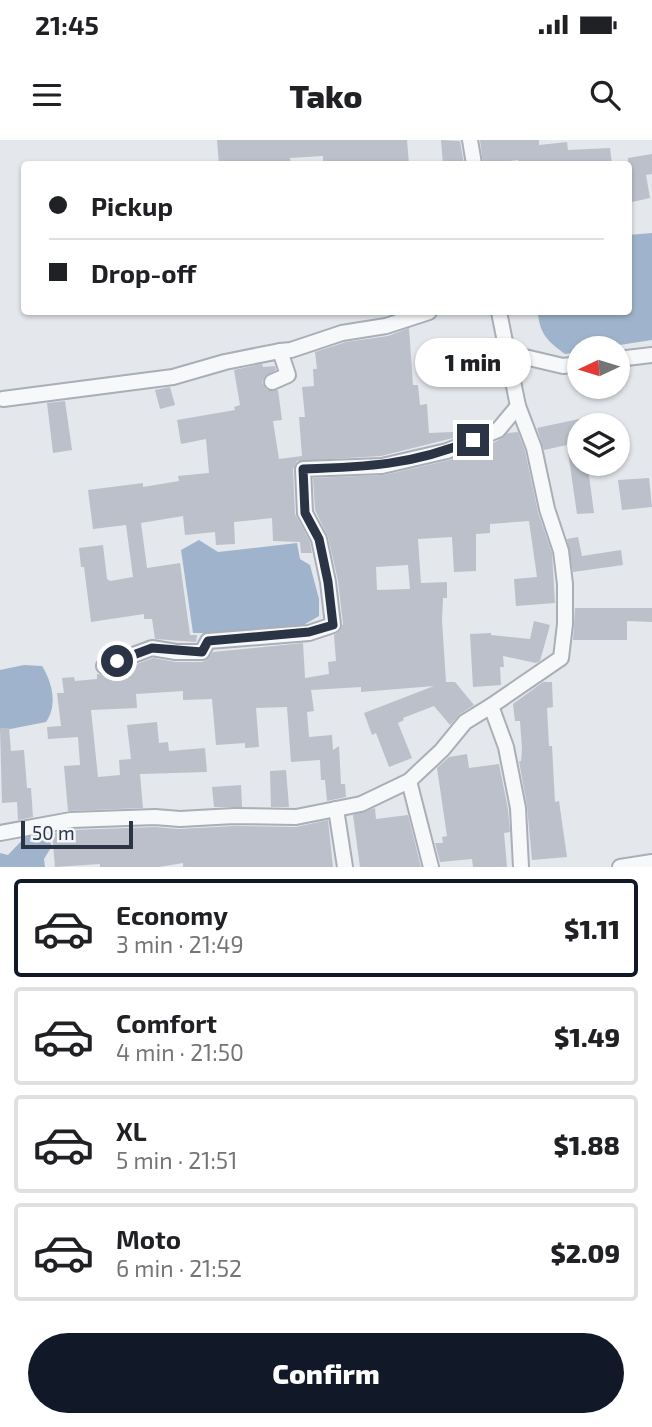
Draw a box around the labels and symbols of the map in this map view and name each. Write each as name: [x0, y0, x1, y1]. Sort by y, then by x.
north arrow: [567, 336, 630, 399]
callout: 1 min: [415, 338, 531, 387]
route end: [457, 424, 489, 456]
route start: [101, 645, 133, 677]
scale bar: [21, 818, 133, 850]

